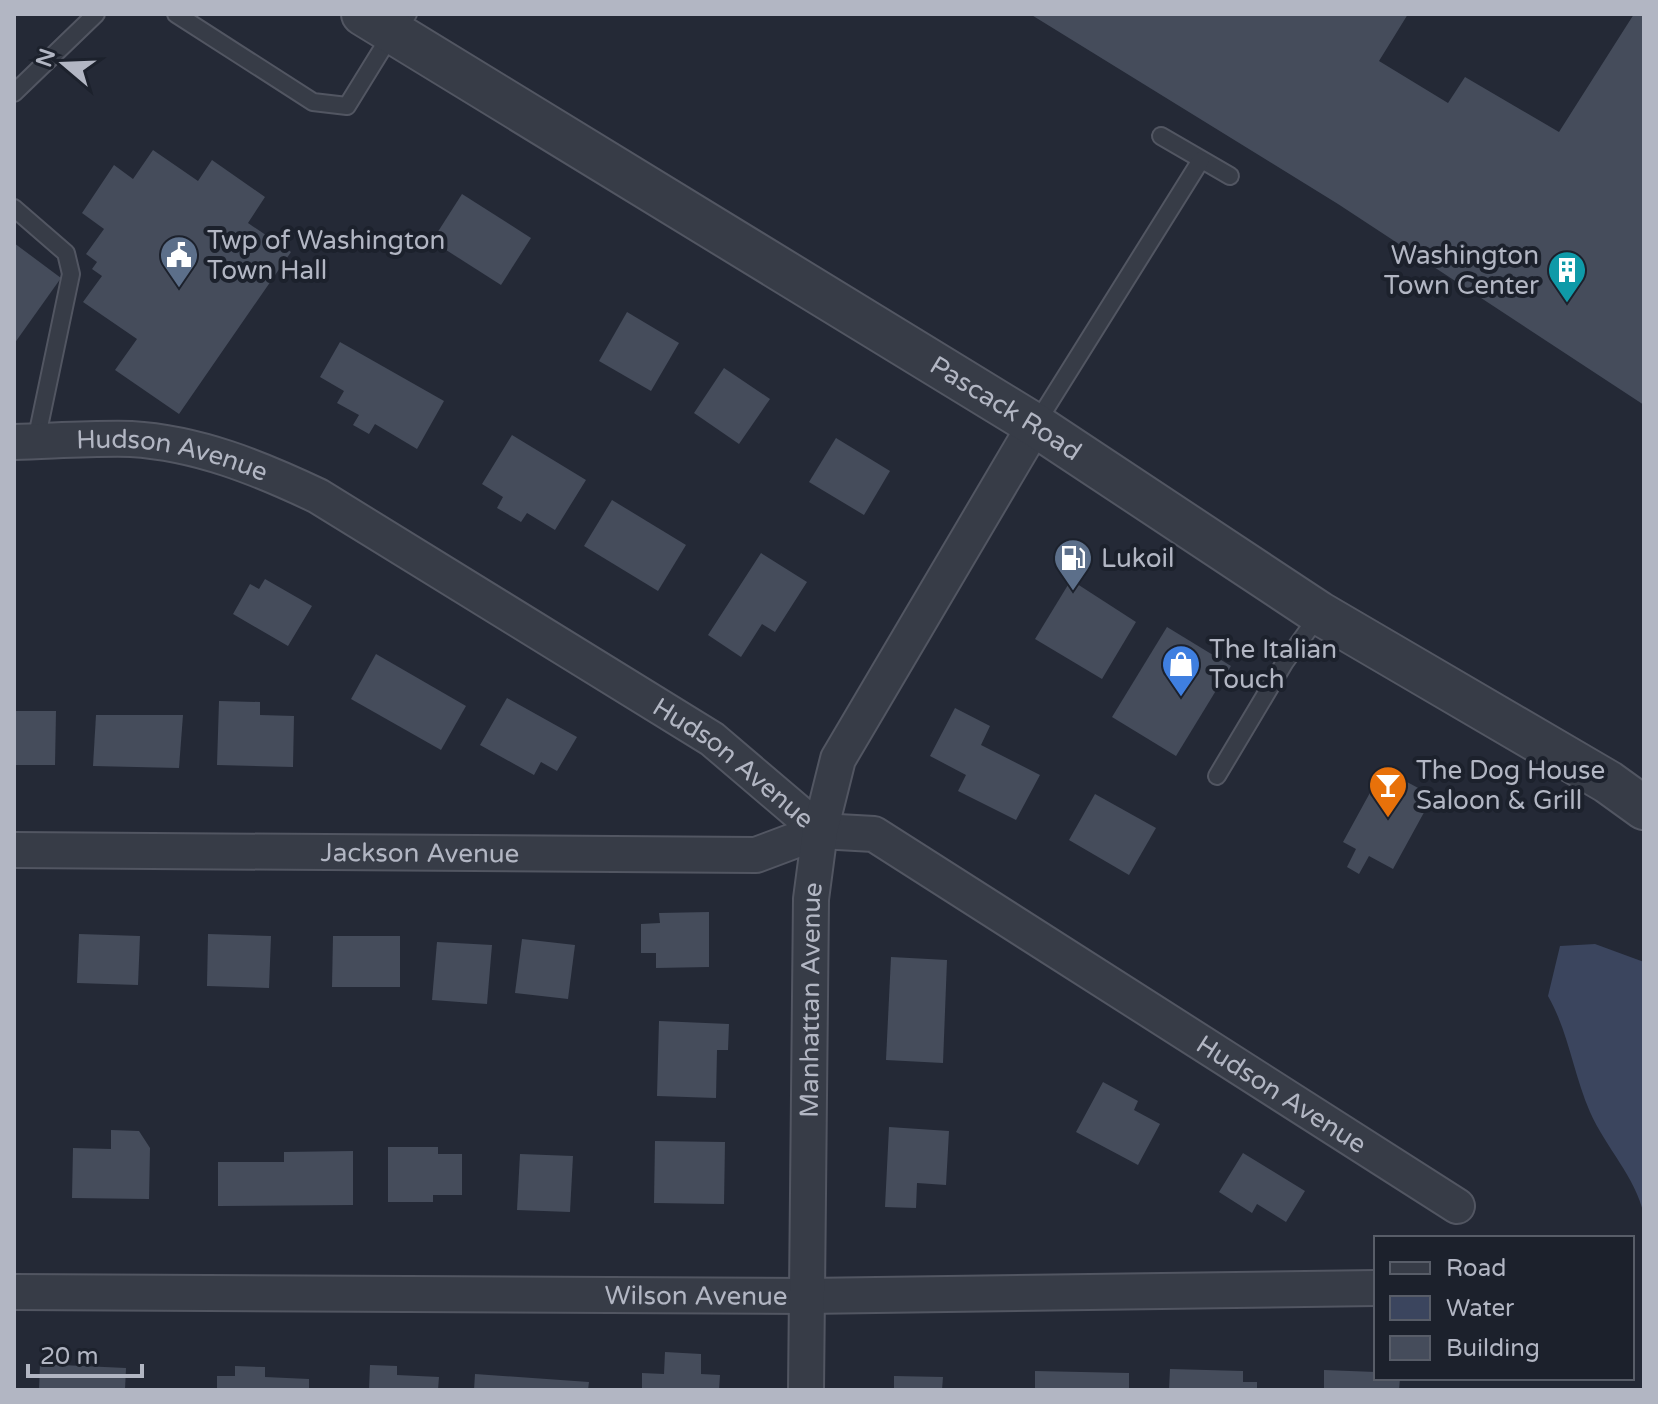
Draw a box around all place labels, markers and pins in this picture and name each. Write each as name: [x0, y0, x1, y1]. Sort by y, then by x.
place label: Twp of Washington Town Hall: [207, 225, 445, 286]
public building icon: Twp of Washington Town Hall: [158, 234, 200, 289]
place label: Washington Town Center: [1384, 240, 1539, 301]
building icon: Washington Town Center: [1546, 249, 1588, 304]
fuel station icon: Lukoil: [1052, 537, 1094, 592]
place label: Lukoil: [1101, 543, 1175, 574]
place label: The Italian Touch: [1209, 634, 1337, 695]
shop icon: The Italian Touch: [1160, 643, 1202, 698]
place label: The Dog House Saloon & Grill: [1416, 755, 1605, 816]
bar icon: The Dog House Saloon & Grill: [1367, 764, 1409, 819]

